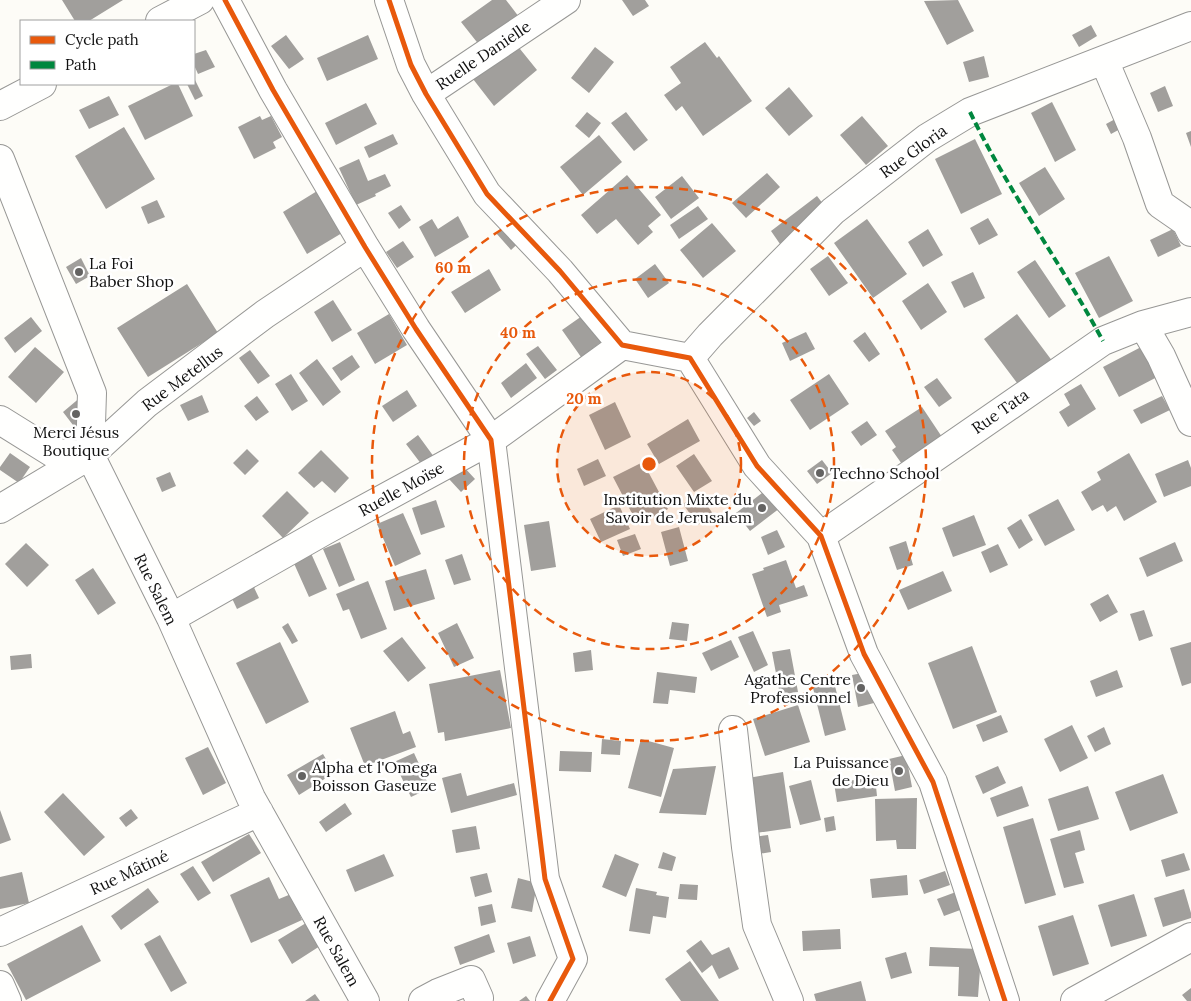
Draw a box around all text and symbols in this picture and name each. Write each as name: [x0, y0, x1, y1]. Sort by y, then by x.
street label: Ruelle Danielle: [432, 16, 535, 94]
legend: [20, 20, 195, 85]
text: Cycle path: [65, 30, 139, 49]
text: Path: [65, 55, 96, 74]
street label: Rue Gloria: [876, 120, 950, 182]
place label: La Foi Baber Shop: [89, 253, 174, 291]
text: 60 m: [435, 258, 471, 277]
marker: La Foi Baber Shop: [73, 266, 85, 278]
text: 40 m: [500, 323, 536, 342]
street label: Rue Metellus: [138, 341, 226, 415]
street label: Rue Tata: [968, 384, 1032, 438]
text: 20 m: [566, 389, 602, 408]
marker: Merci Jésus Boutique: [70, 408, 82, 420]
place label: Merci Jésus Boutique: [33, 422, 119, 460]
centre of rings: [640, 455, 658, 473]
street label: Ruelle Moïse: [355, 457, 447, 521]
place label: Techno School: [830, 463, 940, 483]
marker: Techno School: [814, 467, 826, 479]
place label: Institution Mixte du Savoir de Jerusalem: [603, 489, 752, 527]
marker: Institution Mixte du Savoir de Jerusalem: [756, 502, 768, 514]
street label: Rue Salem: [130, 550, 182, 628]
place label: Agathe Centre Professionnel: [743, 669, 851, 707]
marker: Agathe Centre Professionnel: [855, 682, 867, 694]
place label: La Puissance de Dieu: [793, 752, 889, 790]
place label: Alpha et l'Omega Boisson Gaseuze: [311, 757, 437, 795]
marker: La Puissance de Dieu: [893, 765, 905, 777]
marker: Alpha et l'Omega Boisson Gaseuze: [296, 770, 308, 782]
street label: Rue Mâtiné: [87, 845, 172, 899]
street label: Rue Salem: [310, 912, 364, 990]

